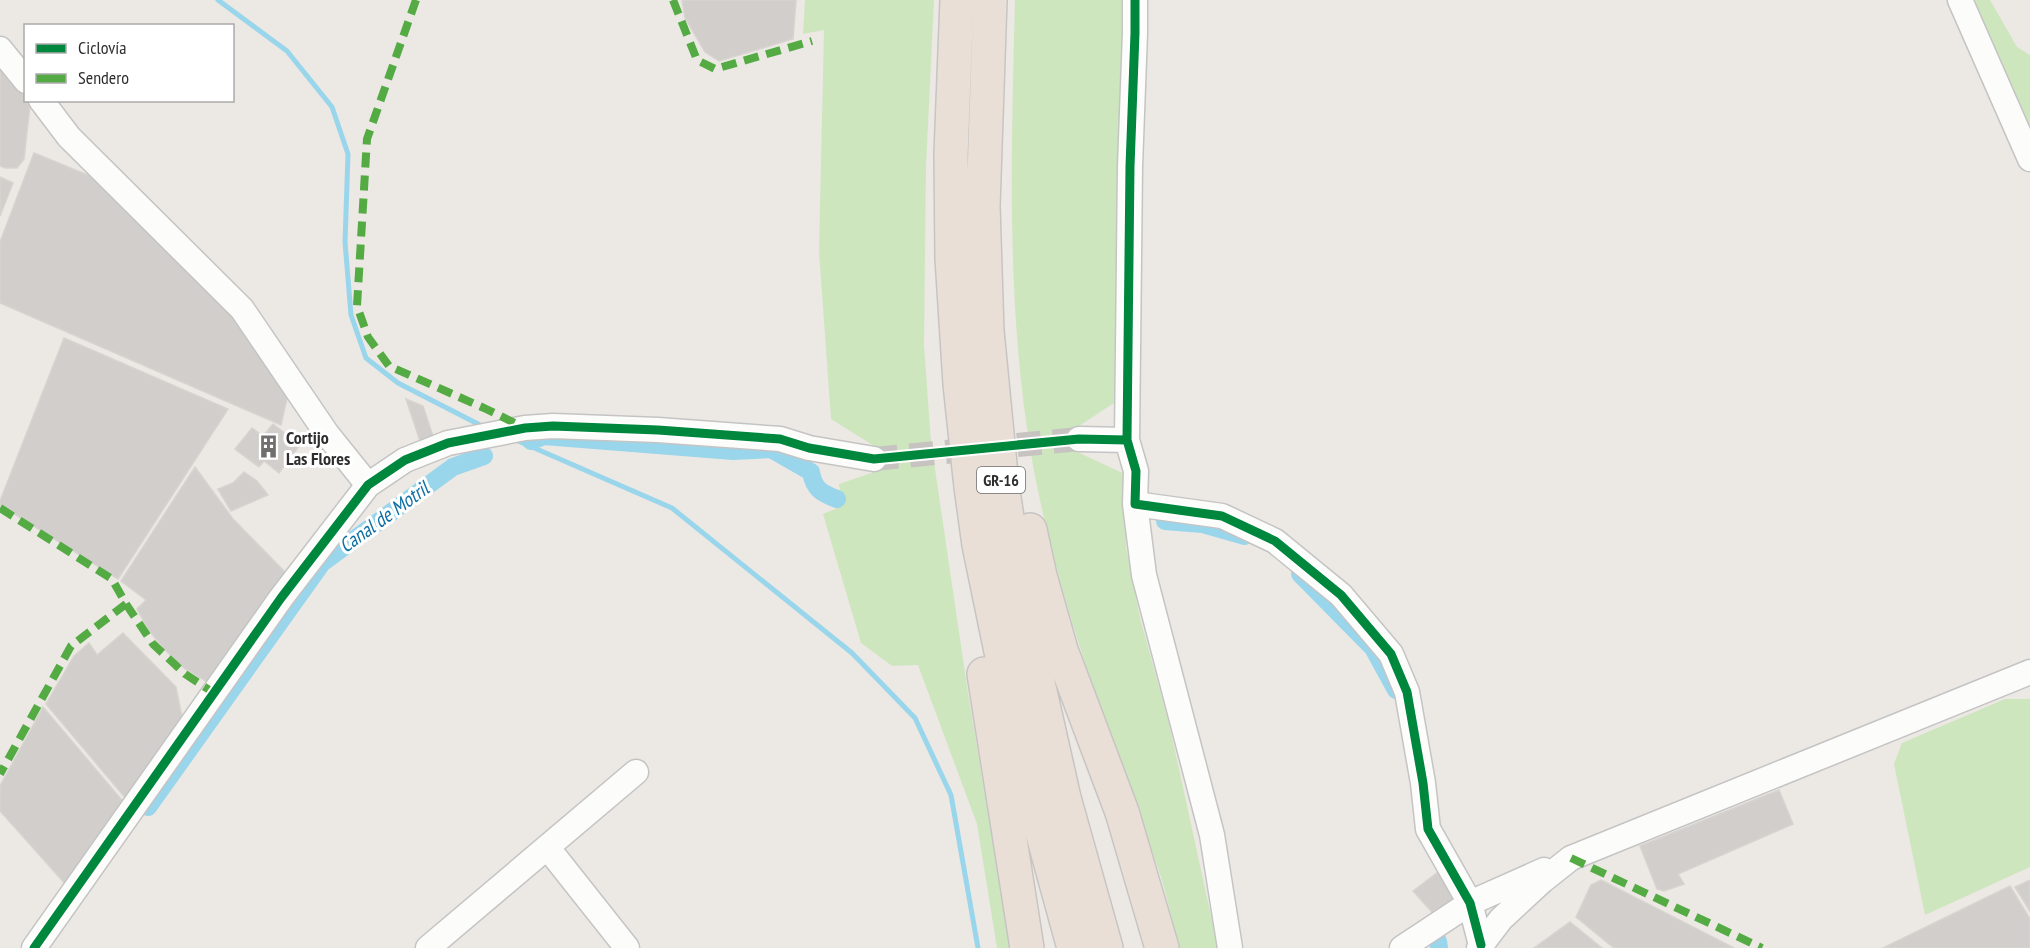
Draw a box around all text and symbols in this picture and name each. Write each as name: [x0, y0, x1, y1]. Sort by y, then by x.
legend: [24, 24, 234, 102]
text: Ciclovía: [78, 36, 126, 59]
text: Sendero: [78, 66, 129, 89]
place label: Cortijo Las Flores: [286, 426, 350, 470]
building icon: Cortijo Las Flores: [255, 434, 281, 460]
road number: GR-16: [977, 467, 1025, 493]
water label: Canal de Motril: [334, 474, 436, 558]

